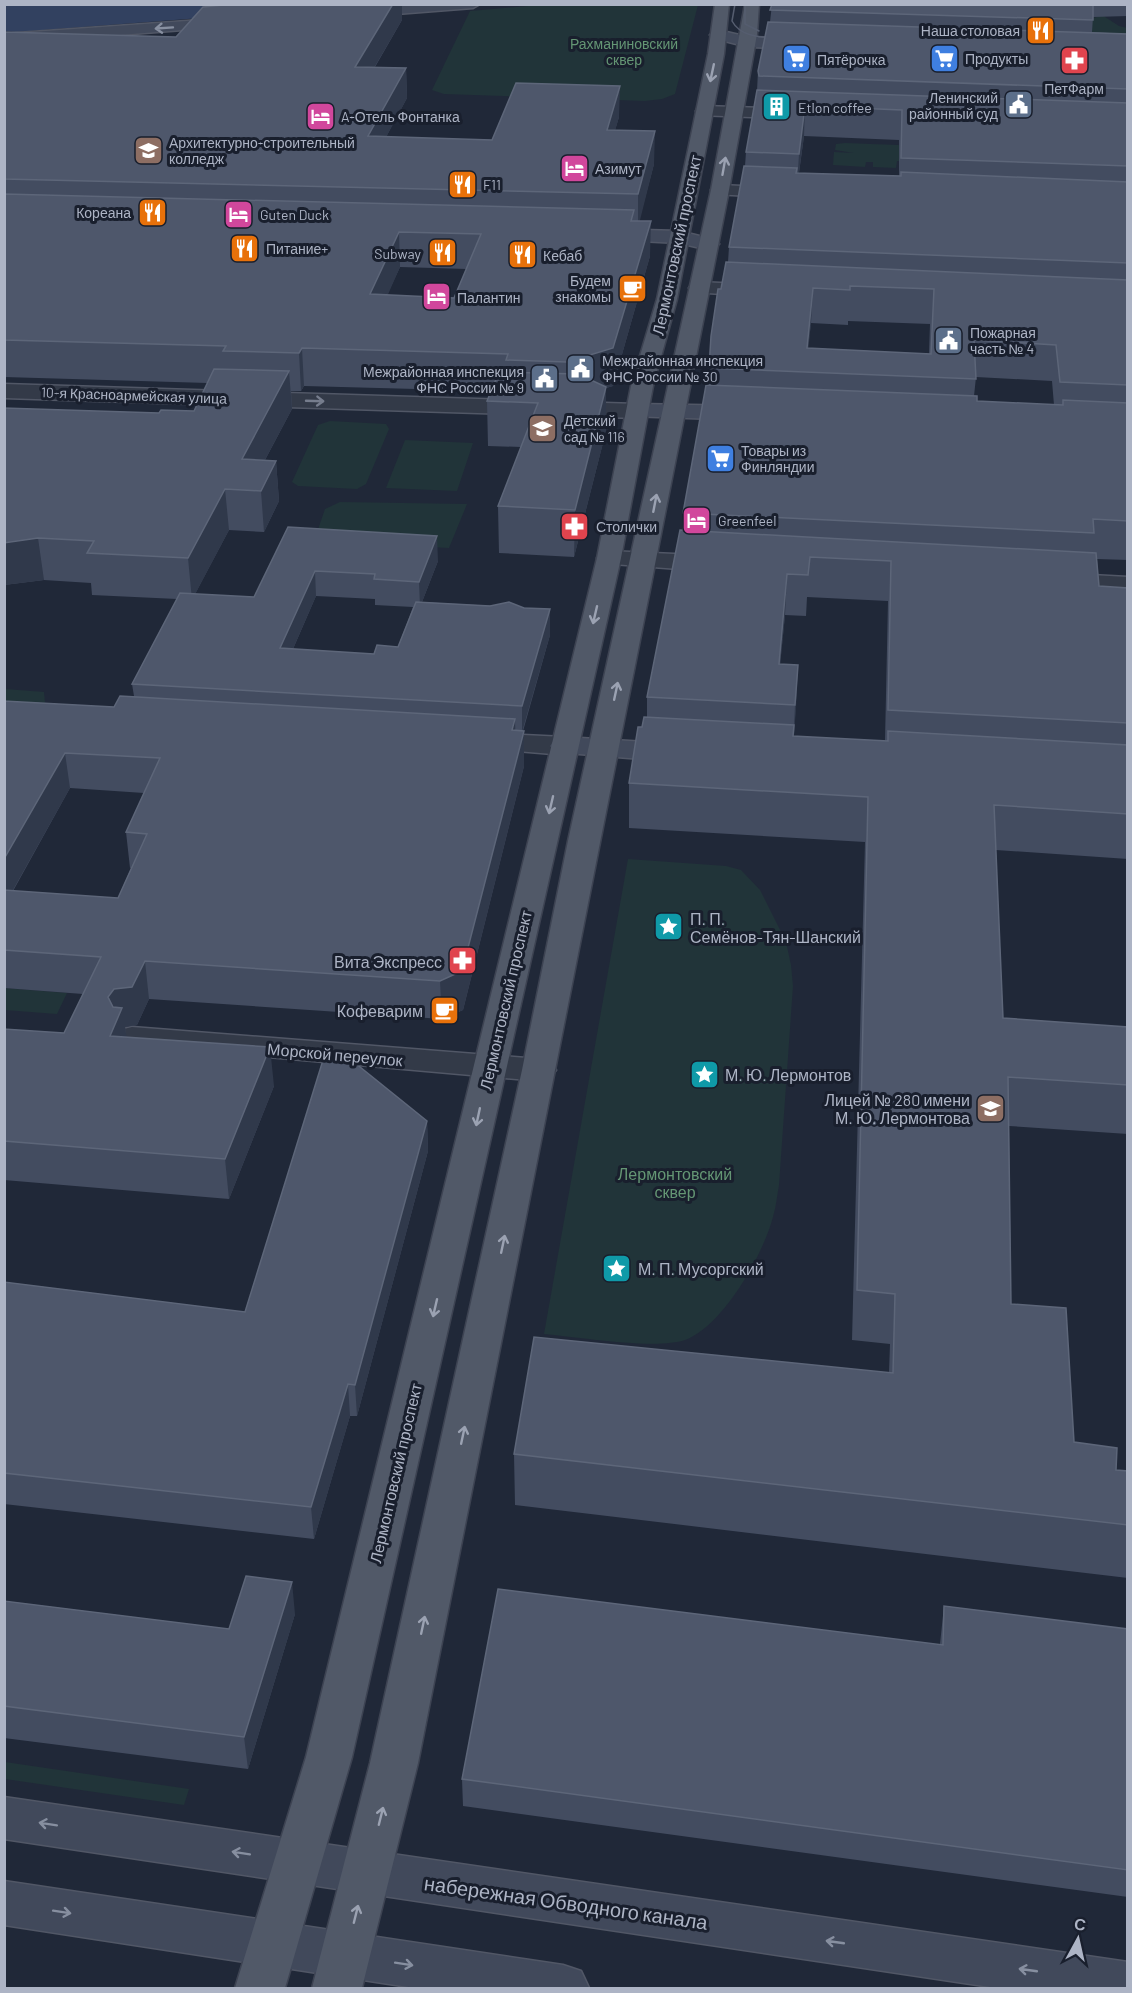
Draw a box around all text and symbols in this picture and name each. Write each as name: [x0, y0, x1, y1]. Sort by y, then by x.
restaurant icon: Наша столовая: [1025, 14, 1057, 46]
place label: Наша столовая: [921, 22, 1020, 39]
one-way arrow: [154, 23, 174, 34]
park label: Рахманиновский сквер: [570, 35, 678, 68]
supermarket icon: Продукты: [928, 42, 960, 74]
supermarket icon: Пятёрочка: [780, 43, 812, 75]
pharmacy icon: ПетФарм: [1058, 45, 1090, 77]
place label: Продукты: [965, 50, 1028, 67]
place label: Пятёрочка: [817, 51, 886, 68]
one-way arrow: [705, 63, 717, 82]
place label: ПетФарм: [1044, 80, 1104, 97]
place label: Ленинский районный суд: [909, 89, 998, 122]
public building icon: Ленинский районный суд: [1003, 89, 1035, 121]
building icon: Etlon coffee: [761, 91, 793, 123]
place label: Etlon coffee: [798, 99, 872, 116]
hotel icon: A-Отель Фонтанка: [304, 100, 336, 132]
place label: A-Отель Фонтанка: [341, 108, 460, 125]
school or university icon: Архитектурно-строительный колледж: [132, 134, 164, 166]
place label: Архитектурно-строительный колледж: [169, 134, 355, 167]
hotel icon: Азимут: [558, 152, 590, 184]
street label: Лермонтовский проспект: [648, 152, 705, 337]
one-way arrow: [719, 157, 730, 176]
place label: Азимут: [595, 160, 642, 177]
restaurant icon: F11: [446, 168, 478, 200]
place label: F11: [483, 176, 501, 193]
restaurant icon: Кореана: [136, 196, 168, 228]
hotel icon: Guten Duck: [223, 198, 255, 230]
place label: Кореана: [76, 204, 131, 221]
place label: Guten Duck: [260, 206, 329, 223]
restaurant icon: Питание+: [229, 232, 261, 264]
restaurant icon: Subway: [426, 237, 458, 269]
restaurant icon: Кебаб: [506, 239, 538, 271]
place label: Питание+: [266, 240, 328, 257]
place label: Subway: [374, 245, 422, 262]
place label: Кебаб: [543, 247, 582, 264]
place label: Будем знакомы: [555, 272, 611, 305]
cafe icon: Будем знакомы: [616, 272, 648, 304]
hotel icon: Палантин: [420, 281, 452, 313]
place label: Палантин: [457, 289, 521, 306]
public building icon: Пожарная часть № 4: [933, 324, 965, 356]
place label: Пожарная часть № 4: [970, 324, 1036, 357]
public building icon: Межрайонная инспекция ФНС России № 30: [565, 352, 597, 384]
place label: Межрайонная инспекция ФНС России № 30: [602, 352, 763, 385]
place label: Межрайонная инспекция ФНС России № 9: [363, 363, 524, 396]
public building icon: Межрайонная инспекция ФНС России № 9: [529, 363, 561, 395]
street label: 10-я Красноармейская улица: [41, 383, 227, 407]
one-way arrow: [304, 395, 324, 407]
school or university icon: Детский сад № 116: [527, 412, 559, 444]
place label: Детский сад № 116: [564, 412, 625, 445]
supermarket icon: Товары из Финляндии: [704, 442, 736, 474]
place label: Товары из Финляндии: [741, 442, 815, 475]
one-way arrow: [650, 493, 662, 512]
hotel icon: Greenfeel: [681, 504, 713, 536]
pharmacy icon: Столички: [559, 510, 591, 542]
place label: Greenfeel: [718, 512, 777, 529]
place label: Столички: [596, 518, 657, 535]
one-way arrow: [589, 605, 600, 624]
one-way arrow: [610, 682, 622, 701]
one-way arrow: [545, 795, 557, 814]
street label: Лермонтовский проспект: [475, 908, 535, 1092]
place label: П. П. Семёнов-Тян-Шанский: [690, 909, 861, 946]
place icon: П. П. Семёнов-Тян-Шанский: [653, 911, 685, 943]
pharmacy icon: Вита Экспресс: [447, 945, 479, 977]
place label: Вита Экспресс: [334, 952, 442, 971]
cafe icon: Кофеварим: [428, 994, 460, 1026]
place label: Кофеварим: [337, 1001, 423, 1020]
street label: Морской переулок: [267, 1039, 404, 1069]
place icon: М. Ю. Лермонтов: [688, 1058, 720, 1090]
place label: М. Ю. Лермонтов: [725, 1065, 851, 1084]
place label: Лицей № 280 имени М. Ю. Лермонтова: [824, 1090, 970, 1127]
school or university icon: Лицей № 280 имени М. Ю. Лермонтова: [975, 1092, 1007, 1124]
one-way arrow: [471, 1108, 483, 1127]
park label: Лермонтовский сквер: [618, 1164, 732, 1201]
one-way arrow: [498, 1234, 509, 1254]
place icon: М. П. Мусоргский: [601, 1252, 633, 1284]
place label: М. П. Мусоргский: [638, 1259, 764, 1278]
one-way arrow: [428, 1298, 440, 1317]
street label: Лермонтовский проспект: [365, 1381, 425, 1565]
one-way arrow: [458, 1425, 469, 1445]
one-way arrow: [418, 1616, 429, 1636]
one-way arrow: [376, 1807, 388, 1826]
one-way arrow: [39, 1819, 58, 1830]
one-way arrow: [231, 1848, 251, 1859]
street label: набережная Обводного канала: [423, 1870, 710, 1934]
one-way arrow: [351, 1905, 363, 1924]
one-way arrow: [52, 1907, 72, 1918]
north arrow: [1048, 1909, 1108, 1969]
text: С: [1073, 1913, 1088, 1934]
one-way arrow: [826, 1936, 846, 1947]
one-way arrow: [393, 1959, 413, 1970]
one-way arrow: [1019, 1965, 1038, 1976]

